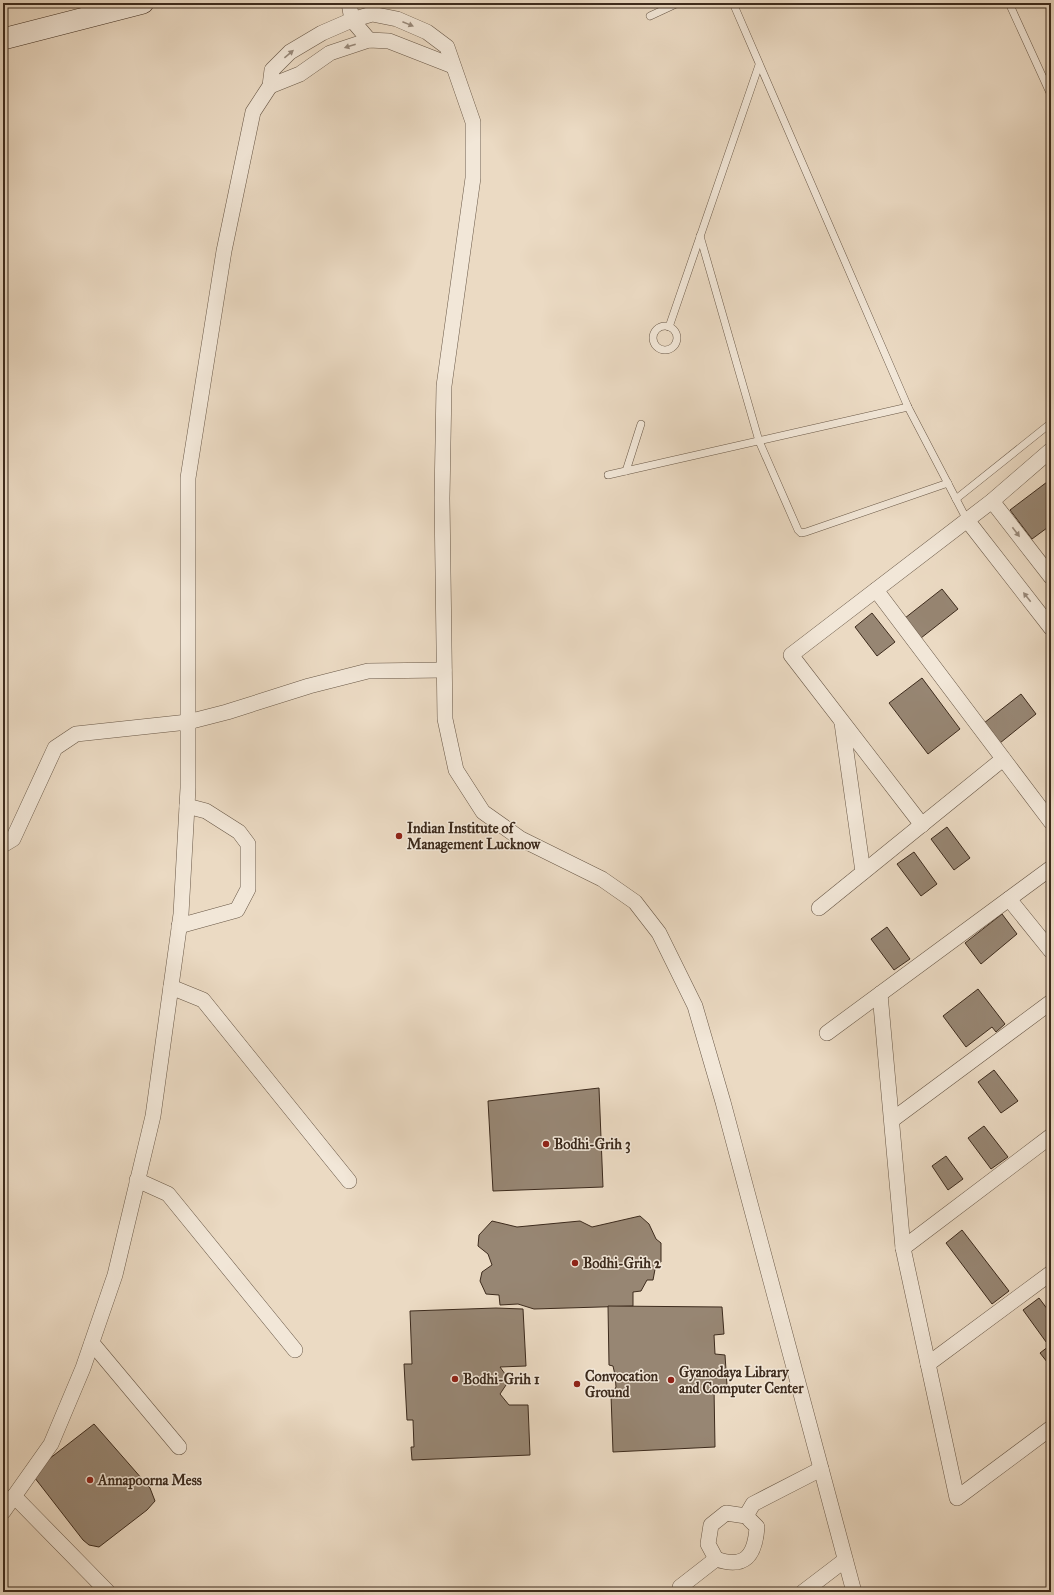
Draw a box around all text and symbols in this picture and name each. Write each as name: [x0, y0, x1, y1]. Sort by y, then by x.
one-way arrow: [402, 21, 414, 27]
one-way arrow: [344, 44, 356, 50]
one-way arrow: [284, 50, 295, 59]
one-way arrow: [1012, 526, 1020, 537]
one-way arrow: [1023, 592, 1031, 603]
place label: Indian Institute of Management Lucknow: [407, 820, 541, 854]
marker: Indian Institute of Management Lucknow: [394, 831, 404, 841]
place label: Bodhi-Grih 3: [554, 1136, 631, 1154]
marker: Bodhi-Grih 3: [541, 1139, 551, 1149]
place label: Bodhi-Grih 2: [583, 1255, 662, 1272]
marker: Bodhi-Grih 2: [570, 1258, 580, 1268]
place label: Gyanodaya Library and Computer Center: [679, 1364, 804, 1398]
place label: Convocation Ground: [585, 1368, 659, 1401]
place label: Bodhi-Grih 1: [463, 1371, 540, 1388]
marker: Bodhi-Grih 1: [450, 1374, 460, 1384]
marker: Gyanodaya Library and Computer Center: [666, 1375, 676, 1385]
marker: Convocation Ground: [572, 1379, 582, 1389]
place label: Annapoorna Mess: [97, 1472, 202, 1490]
marker: Annapoorna Mess: [85, 1475, 95, 1485]

